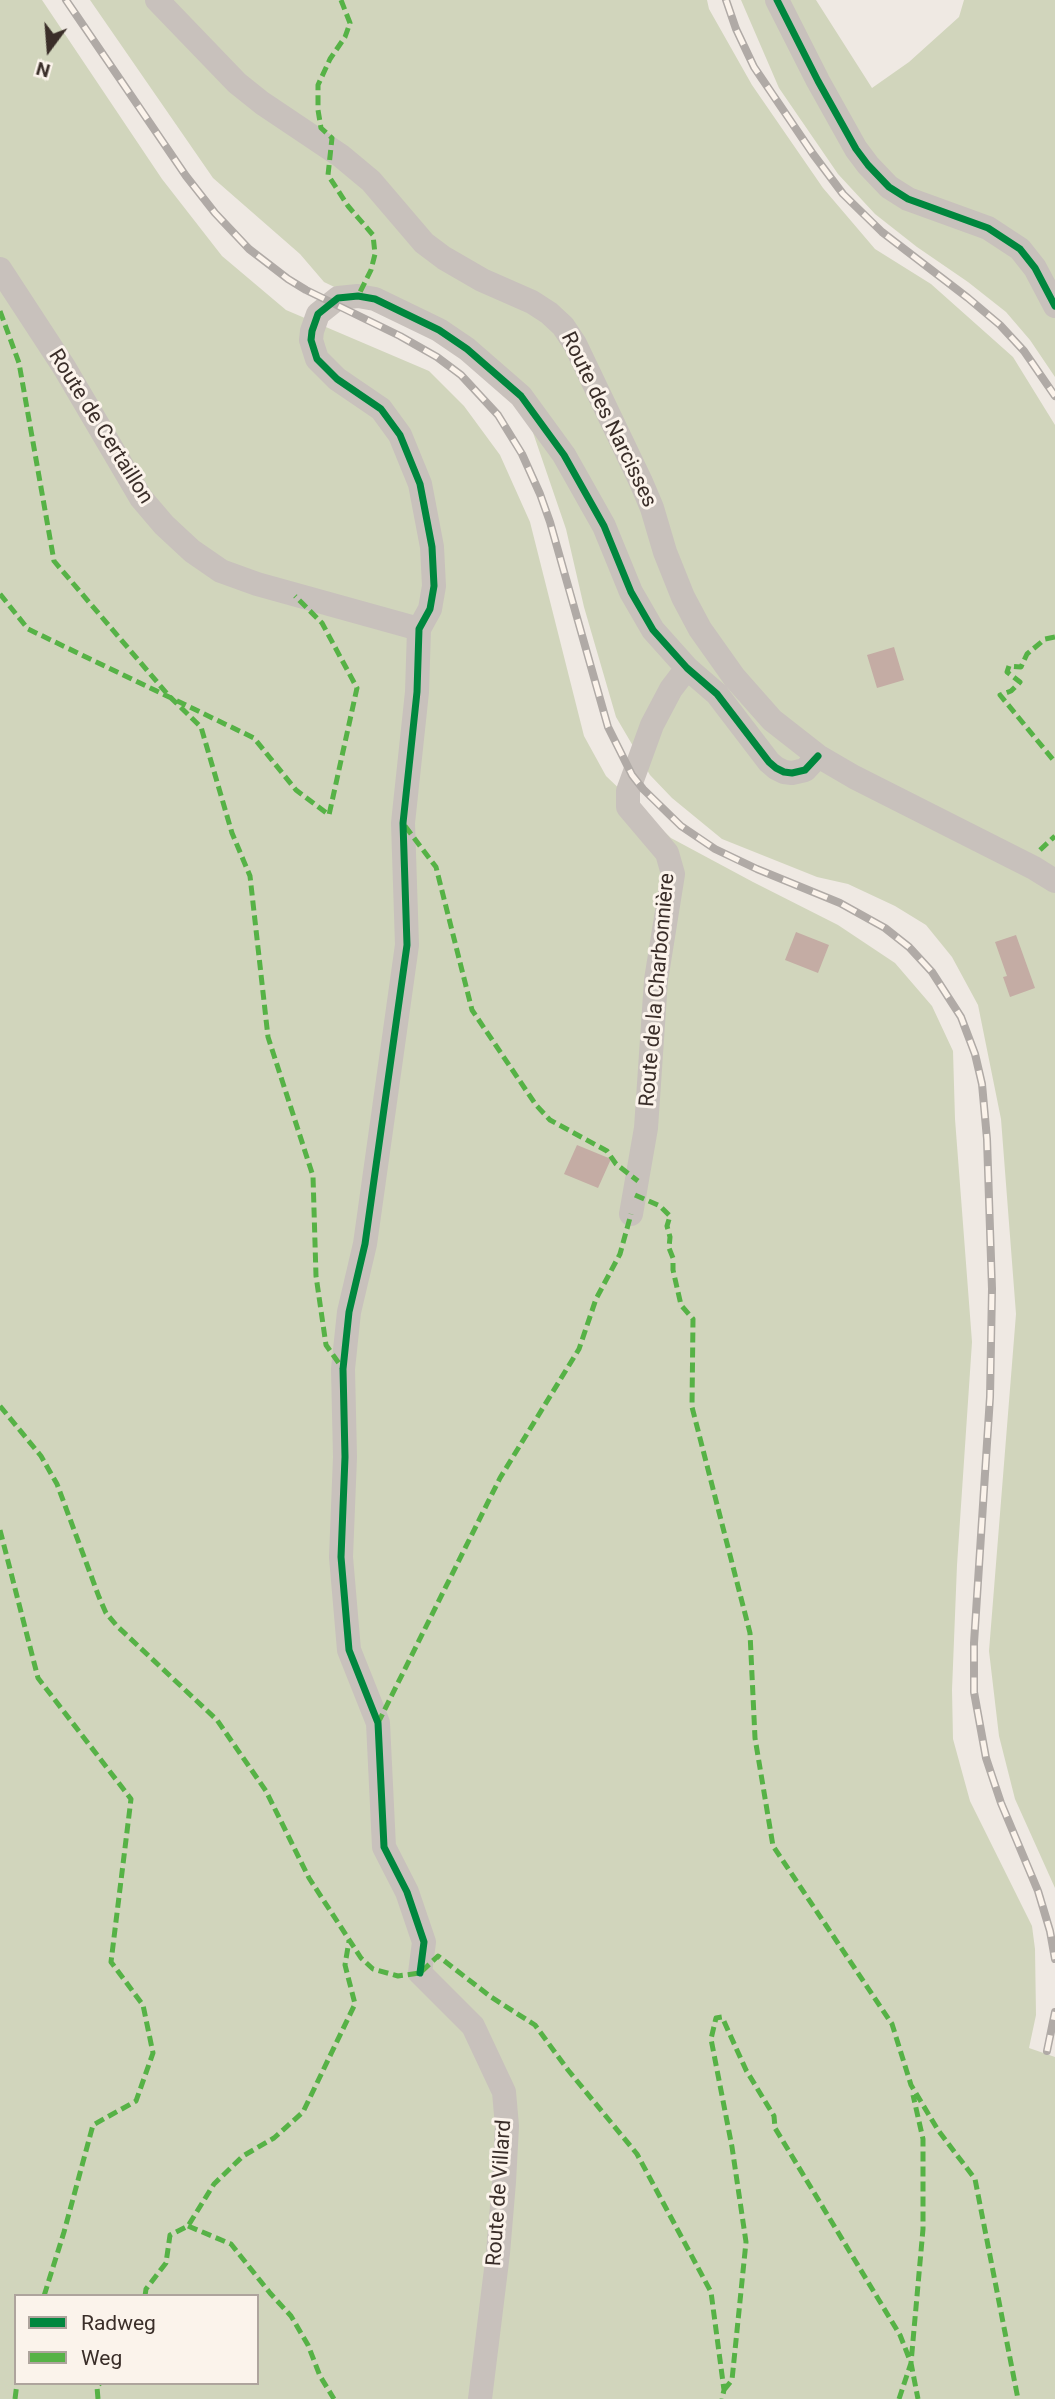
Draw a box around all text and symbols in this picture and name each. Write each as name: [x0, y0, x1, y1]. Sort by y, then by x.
north arrow: [14, 14, 84, 84]
text: N: [33, 57, 53, 83]
street label: Route des Narcisses: [555, 328, 661, 512]
street label: Route de Certaillon: [42, 345, 158, 509]
street label: Route de la Charbonnière: [635, 872, 681, 1108]
street label: Route de Villard: [482, 2119, 518, 2267]
legend: [14, 2294, 259, 2385]
text: Radweg: [81, 2311, 156, 2335]
text: Weg: [81, 2346, 122, 2370]

